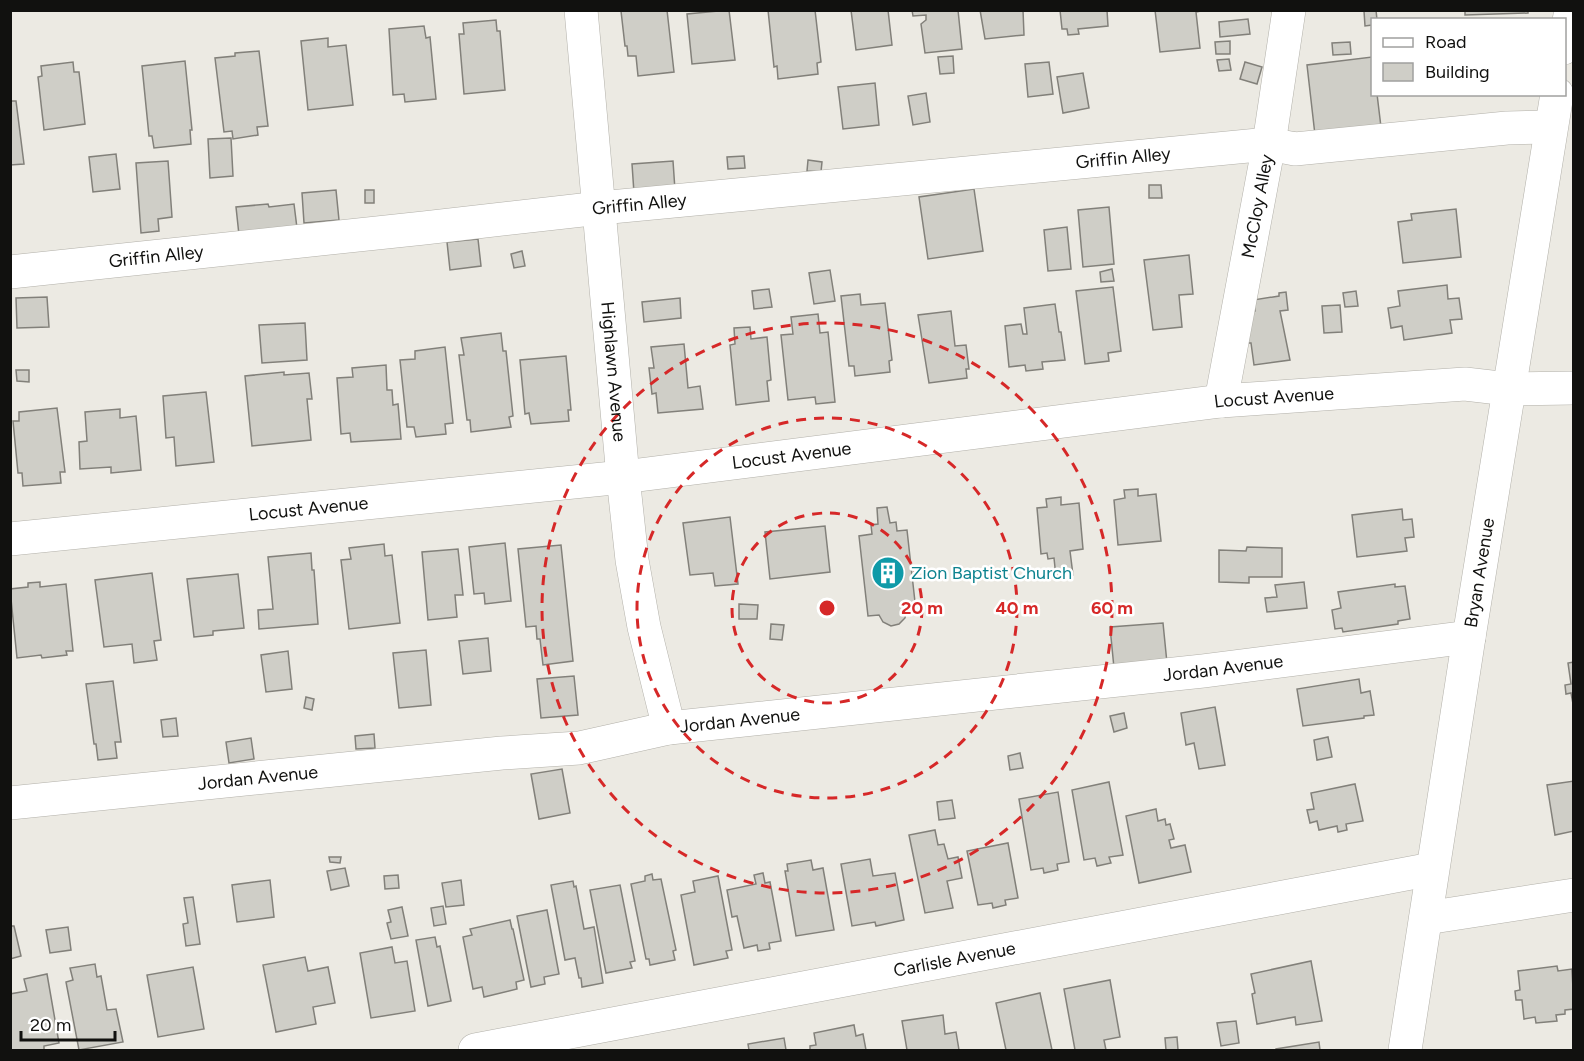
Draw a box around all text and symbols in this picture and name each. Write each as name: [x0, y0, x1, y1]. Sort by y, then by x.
legend: [1371, 18, 1566, 96]
text: Road: [1425, 31, 1466, 53]
text: Building: [1425, 61, 1490, 83]
street label: Griffin Alley: [1075, 142, 1172, 173]
street label: McCloy Alley: [1237, 152, 1278, 260]
street label: Griffin Alley: [591, 189, 688, 220]
street label: Griffin Alley: [108, 240, 205, 272]
street label: Highlawn Avenue: [596, 300, 631, 443]
street label: Locust Avenue: [1213, 382, 1335, 413]
street label: Locust Avenue: [731, 437, 853, 474]
street label: Locust Avenue: [248, 492, 370, 526]
street label: Bryan Avenue: [1460, 516, 1499, 629]
building icon: Zion Baptist Church: [870, 555, 906, 591]
place label: Zion Baptist Church: [911, 562, 1072, 584]
text: 20 m: [901, 597, 943, 619]
text: 40 m: [995, 597, 1039, 619]
text: 60 m: [1091, 597, 1133, 619]
centre of rings: [817, 598, 837, 618]
street label: Jordan Avenue: [1162, 650, 1284, 686]
street label: Jordan Avenue: [678, 703, 801, 738]
street label: Jordan Avenue: [196, 761, 319, 795]
street label: Carlisle Avenue: [892, 937, 1018, 982]
scale bar: [21, 1004, 116, 1042]
text: 20 m: [30, 1014, 71, 1036]

